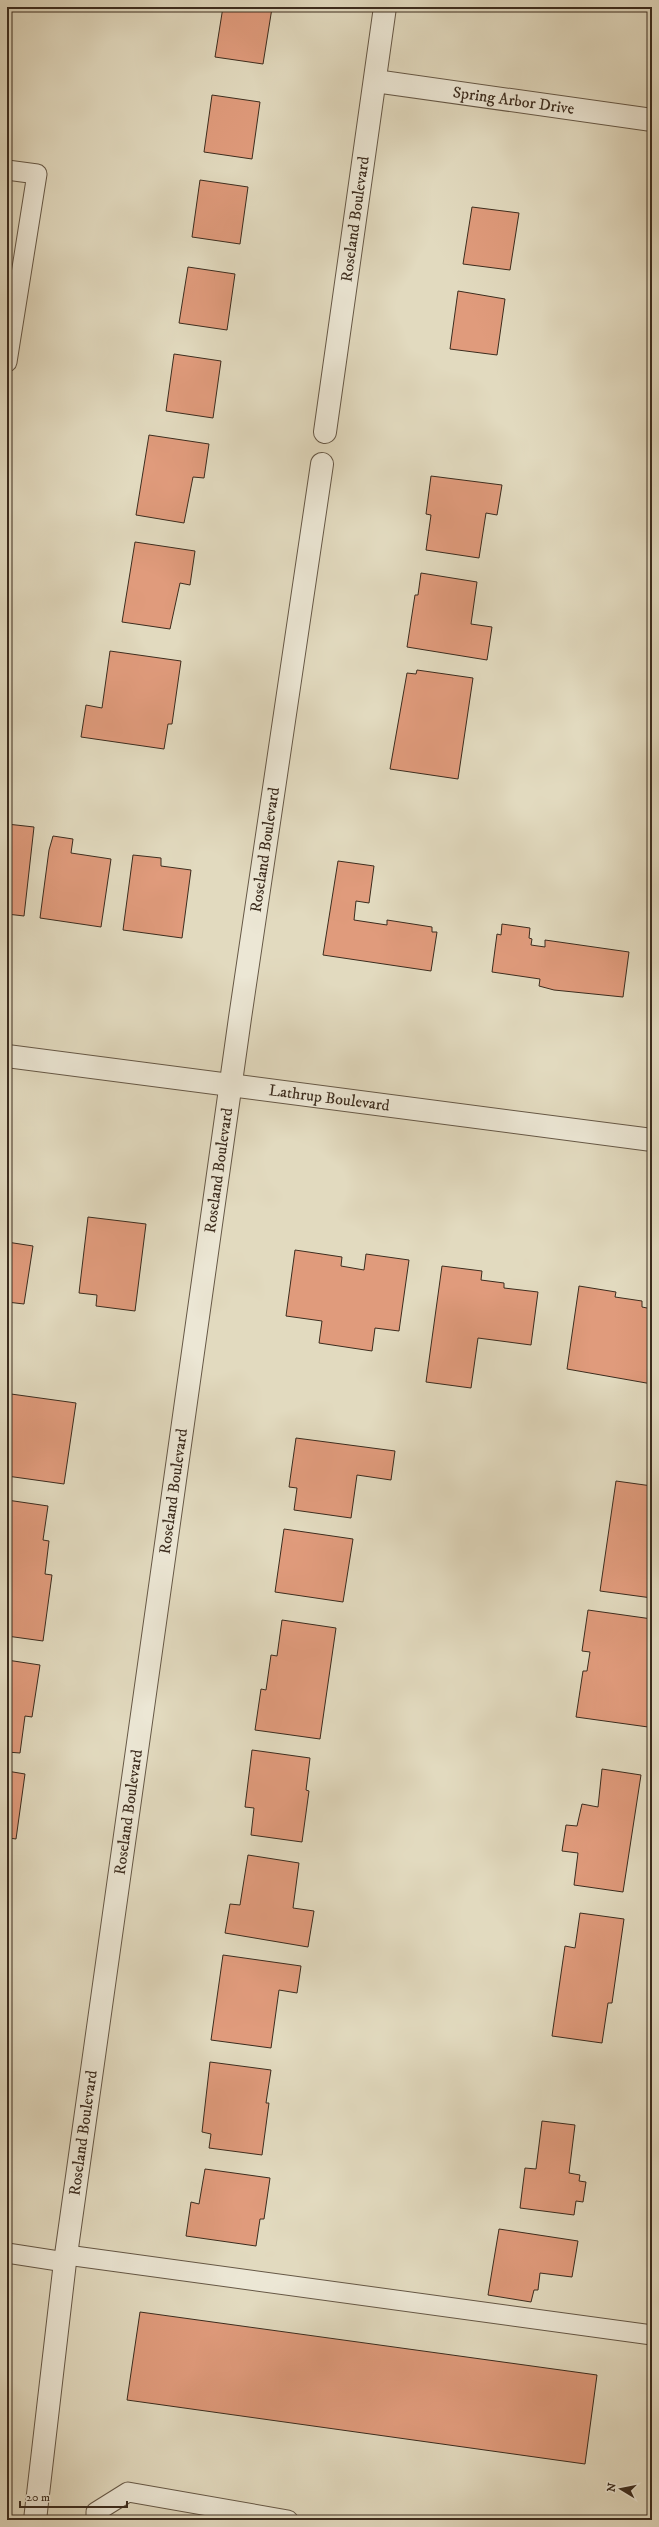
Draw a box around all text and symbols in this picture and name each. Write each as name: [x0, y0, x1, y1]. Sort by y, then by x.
street label: Spring Arbor Drive: [452, 82, 576, 119]
street label: Roseland Boulevard: [336, 155, 374, 283]
street label: Roseland Boulevard: [246, 786, 284, 914]
street label: Lathrup Boulevard: [268, 1080, 391, 1116]
street label: Roseland Boulevard: [200, 1106, 237, 1234]
street label: Roseland Boulevard: [155, 1427, 192, 1555]
street label: Roseland Boulevard: [110, 1748, 147, 1876]
street label: Roseland Boulevard: [64, 2069, 102, 2197]
north arrow: [601, 2469, 641, 2509]
text: N: [604, 2482, 620, 2493]
scale bar: [20, 2483, 127, 2509]
text: 20 m: [26, 2490, 50, 2505]

